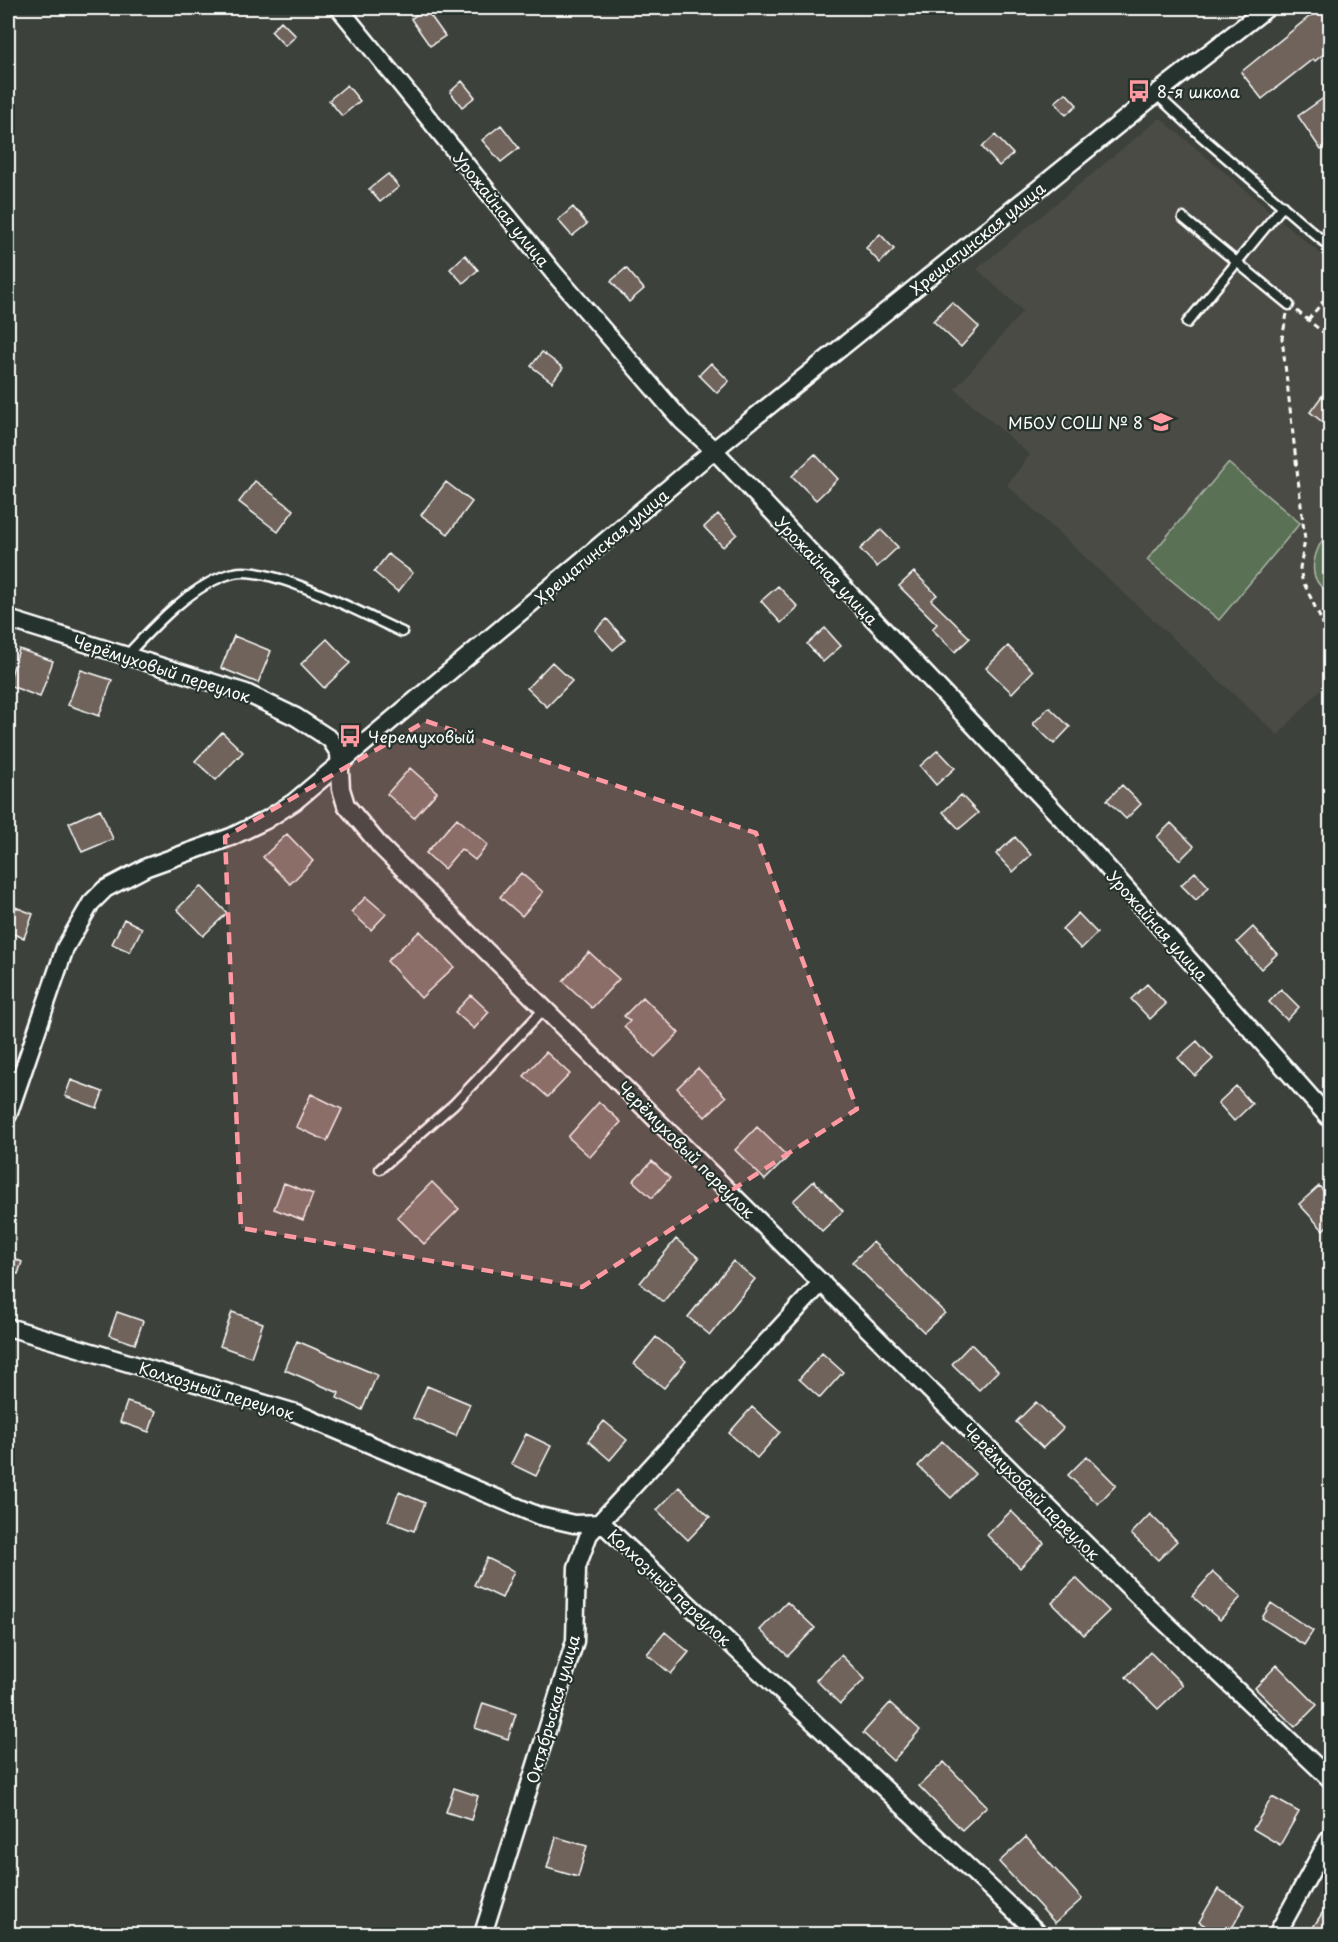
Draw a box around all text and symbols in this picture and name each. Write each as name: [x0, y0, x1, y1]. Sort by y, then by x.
bus stop icon: 8-я школа: [1126, 78, 1152, 104]
place label: 8-я школа: [1157, 79, 1240, 103]
street label: Урожайная улица: [448, 147, 556, 271]
street label: Хрещатинская улица: [904, 176, 1050, 300]
school or university icon: МБОУ СОШ № 8: [1148, 409, 1174, 435]
place label: МБОУ СОШ № 8: [1008, 410, 1143, 434]
street label: Хрещатинская улица: [529, 483, 673, 609]
street label: Урожайная улица: [770, 510, 884, 630]
street label: Черёмуховый переулок: [70, 628, 254, 708]
bus stop icon: Черемуховый: [337, 723, 363, 749]
place label: Черемуховый: [368, 724, 475, 748]
street label: Урожайная улица: [1102, 864, 1214, 986]
street label: Черёмуховый переулок: [613, 1075, 761, 1223]
street label: Колхозный переулок: [136, 1355, 298, 1425]
street label: Черёмуховый переулок: [958, 1417, 1106, 1565]
street label: Колхозный переулок: [603, 1523, 738, 1651]
street label: Октябрьская улица: [519, 1632, 585, 1786]

